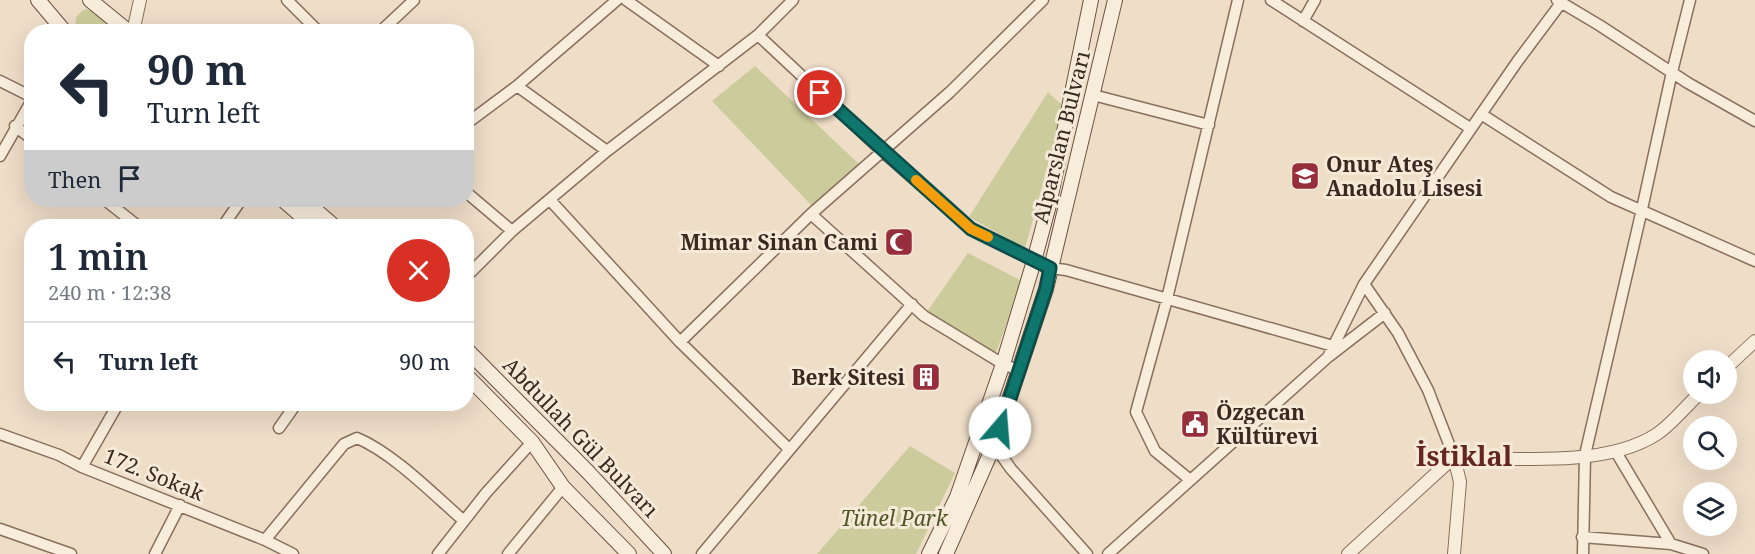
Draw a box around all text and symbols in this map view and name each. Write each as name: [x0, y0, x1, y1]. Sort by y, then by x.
text: 90 m: [147, 40, 247, 97]
icon: left: [48, 48, 126, 126]
street label: Alparslan Bulvarı: [1026, 48, 1096, 226]
pin: [794, 67, 845, 118]
icon: arrive: [803, 76, 836, 109]
text: Turn left: [147, 94, 260, 131]
place label: Onur Ateş Anadolu Lisesi: [1326, 150, 1483, 202]
school or university icon: Onur Ateş Anadolu Lisesi: [1289, 160, 1321, 192]
icon: arrive: [113, 162, 146, 195]
text: Then: [48, 164, 101, 194]
mosque icon: Mimar Sinan Cami: [883, 226, 915, 258]
place label: Mimar Sinan Cami: [680, 228, 879, 256]
text: 1 min: [48, 232, 149, 281]
button: close: [387, 239, 450, 302]
text: 240 m · 12:38: [48, 279, 171, 306]
icon: left: [48, 345, 81, 378]
text: Turn left: [99, 346, 198, 376]
text: 90 m: [399, 346, 450, 376]
map controls: [1683, 350, 1737, 536]
button: sound: [1683, 350, 1737, 404]
street label: Abdullah Gül Bulvarı: [497, 351, 665, 523]
building icon: Berk Sitesi: [910, 361, 942, 393]
place label: Berk Sitesi: [791, 363, 906, 391]
position arrow: [968, 396, 1032, 460]
place label: Özgecan Kültürevi: [1216, 398, 1319, 450]
public building icon: Özgecan Kültürevi: [1179, 408, 1211, 440]
button: search: [1683, 416, 1737, 470]
district label: İstiklal: [1416, 437, 1513, 474]
street label: 172. Sokak: [100, 441, 209, 507]
button: layers: [1683, 482, 1737, 536]
park label: Tünel Park: [840, 504, 949, 532]

